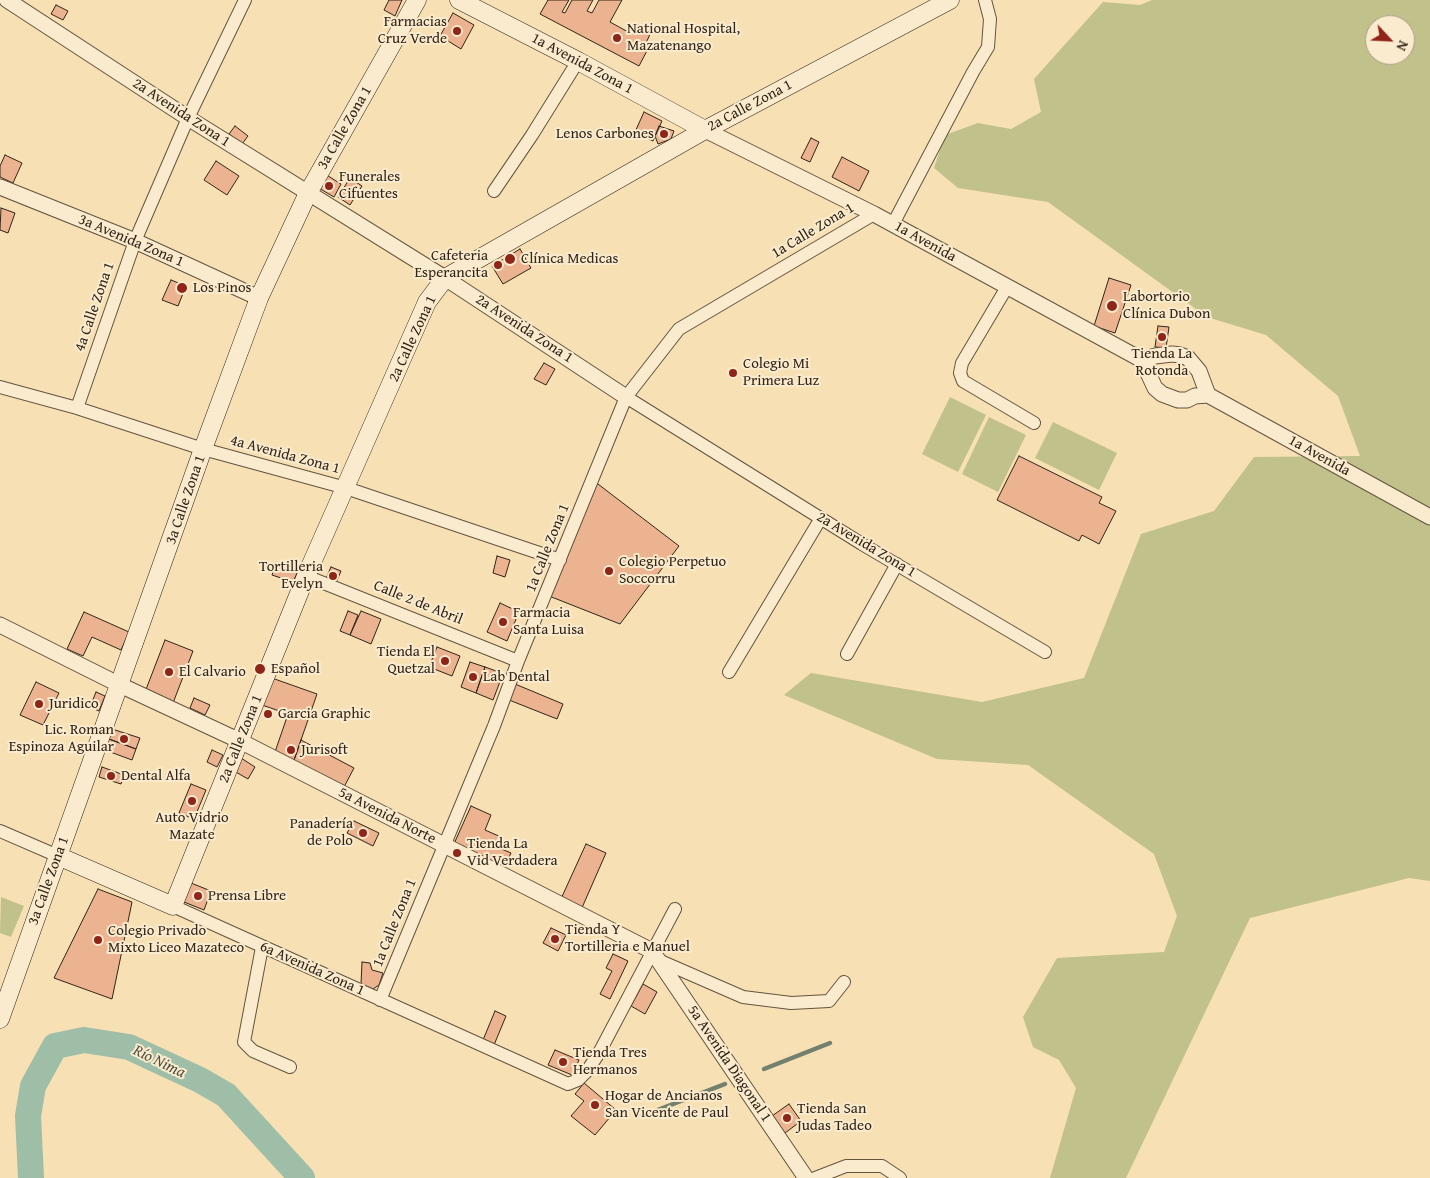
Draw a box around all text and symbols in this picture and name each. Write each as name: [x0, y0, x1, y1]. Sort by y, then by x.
place label: Farmacias Cruz Verde: [378, 13, 447, 48]
north arrow: [1365, 15, 1415, 65]
place label: National Hospital, Mazatenango: [627, 20, 740, 55]
marker: Farmacias Cruz Verde: [451, 25, 463, 37]
street label: 1a Avenida Zona 1: [528, 30, 636, 98]
marker: National Hospital, Mazatenango: [611, 32, 623, 44]
text: N: [1392, 37, 1414, 54]
street label: 2a Avenida Zona 1: [129, 75, 233, 151]
street label: 2a Calle Zona 1: [705, 76, 795, 136]
street label: 3a Calle Zona 1: [314, 83, 376, 173]
place label: Lenos Carbones: [556, 125, 654, 143]
marker: Lenos Carbones: [658, 128, 670, 140]
place label: Funerales Cifuentes: [339, 168, 400, 203]
marker: Funerales Cifuentes: [323, 180, 335, 192]
street label: 1a Calle Zona 1: [768, 199, 858, 263]
street label: 3a Avenida Zona 1: [76, 211, 186, 271]
street label: 1a Avenida: [891, 218, 959, 266]
place label: Cafeteria Esperancita: [415, 247, 488, 282]
place label: Clínica Medicas: [521, 250, 618, 268]
marker: Clínica Medicas: [503, 252, 517, 266]
marker: Cafeteria Esperancita: [492, 259, 504, 271]
street label: 4a Calle Zona 1: [71, 260, 119, 354]
place label: Los Pinos: [193, 279, 252, 297]
marker: Los Pinos: [175, 281, 189, 295]
place label: Labortorio Clínica Dubon: [1123, 288, 1210, 323]
street label: 2a Avenida Zona 1: [472, 291, 576, 367]
street label: 2a Calle Zona 1: [385, 293, 441, 385]
marker: Labortorio Clínica Dubon: [1105, 299, 1119, 313]
marker: Tienda La Rotonda: [1156, 331, 1168, 343]
place label: Tienda La Rotonda: [1132, 345, 1192, 380]
place label: Colegio Mi Primera Luz: [743, 355, 819, 390]
marker: Colegio Mi Primera Luz: [727, 367, 739, 379]
street label: 4a Avenida Zona 1: [228, 432, 342, 478]
street label: 1a Avenida: [1285, 432, 1353, 480]
street label: 3a Calle Zona 1: [162, 453, 210, 547]
street label: 1a Calle Zona 1: [522, 501, 574, 595]
street label: 2a Avenida Zona 1: [813, 508, 919, 582]
place label: Colegio Perpetuo Soccorru: [619, 553, 726, 588]
place label: Tortilleria Evelyn: [259, 558, 323, 593]
marker: Colegio Perpetuo Soccorru: [603, 565, 615, 577]
marker: Tortilleria Evelyn: [327, 570, 339, 582]
street label: Calle 2 de Abril: [371, 577, 465, 629]
place label: Farmacia Santa Luisa: [513, 604, 584, 639]
marker: Farmacia Santa Luisa: [497, 616, 509, 628]
place label: Tienda El Quetzal: [377, 643, 435, 678]
marker: Tienda El Quetzal: [439, 655, 451, 667]
place label: Español: [271, 660, 320, 678]
marker: Español: [253, 662, 267, 676]
place label: El Calvario: [179, 663, 246, 681]
marker: El Calvario: [163, 666, 175, 678]
place label: Lab Dental: [483, 668, 550, 686]
marker: Lab Dental: [467, 671, 479, 683]
street label: 2a Calle Zona 1: [215, 692, 267, 786]
place label: Juridico: [49, 695, 99, 713]
marker: Juridico: [33, 698, 45, 710]
place label: Garcia Graphic: [278, 705, 370, 723]
marker: Garcia Graphic: [262, 708, 274, 720]
place label: Lic. Roman Espinoza Aguilar: [9, 721, 114, 756]
marker: Lic. Roman Espinoza Aguilar: [118, 733, 130, 745]
place label: Jurisoft: [301, 741, 348, 759]
marker: Jurisoft: [285, 744, 297, 756]
place label: Dental Alfa: [121, 767, 191, 785]
marker: Dental Alfa: [105, 770, 117, 782]
street label: 5a Avenida Norte: [335, 784, 439, 848]
marker: Auto Vidrio Mazate: [186, 795, 198, 807]
place label: Auto Vidrio Mazate: [155, 809, 229, 844]
place label: Panadería de Polo: [290, 815, 353, 850]
marker: Panadería de Polo: [357, 827, 369, 839]
street label: 3a Calle Zona 1: [25, 834, 73, 928]
place label: Tienda La Vid Verdadera: [467, 835, 558, 870]
marker: Tienda La Vid Verdadera: [451, 847, 463, 859]
street label: 1a Calle Zona 1: [369, 876, 421, 970]
place label: Prensa Libre: [208, 887, 286, 905]
marker: Prensa Libre: [192, 890, 204, 902]
place label: Tienda Y Tortilleria e Manuel: [565, 921, 690, 956]
place label: Colegio Privado Mixto Liceo Mazateco: [108, 922, 244, 957]
marker: Tienda Y Tortilleria e Manuel: [549, 933, 561, 945]
marker: Colegio Privado Mixto Liceo Mazateco: [92, 934, 104, 946]
street label: 6a Avenida Zona 1: [257, 938, 367, 1000]
street label: 5a Avenida Diagonal 1: [683, 1002, 775, 1126]
water label: Río Nima: [130, 1041, 188, 1083]
place label: Tienda Tres Hermanos: [573, 1044, 647, 1079]
marker: Tienda Tres Hermanos: [557, 1056, 569, 1068]
place label: Hogar de Ancianos San Vicente de Paul: [605, 1087, 729, 1122]
marker: Hogar de Ancianos San Vicente de Paul: [589, 1099, 601, 1111]
place label: Tienda San Judas Tadeo: [797, 1100, 872, 1135]
marker: Tienda San Judas Tadeo: [781, 1112, 793, 1124]

